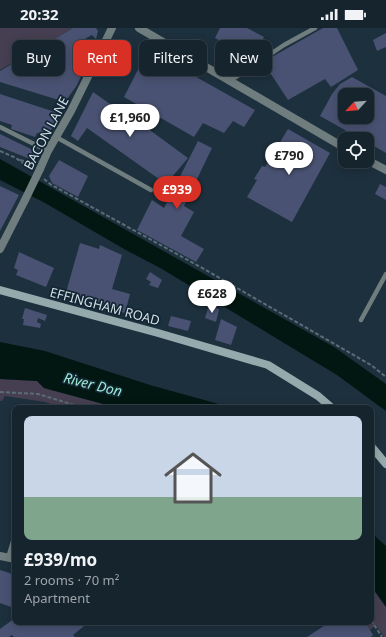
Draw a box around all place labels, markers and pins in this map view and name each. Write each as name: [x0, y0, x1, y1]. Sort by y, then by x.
pin: £1,960: [97, 104, 163, 138]
pin: £790: [265, 142, 313, 176]
pin: £939: [153, 176, 201, 210]
pin: £628: [188, 280, 236, 314]

